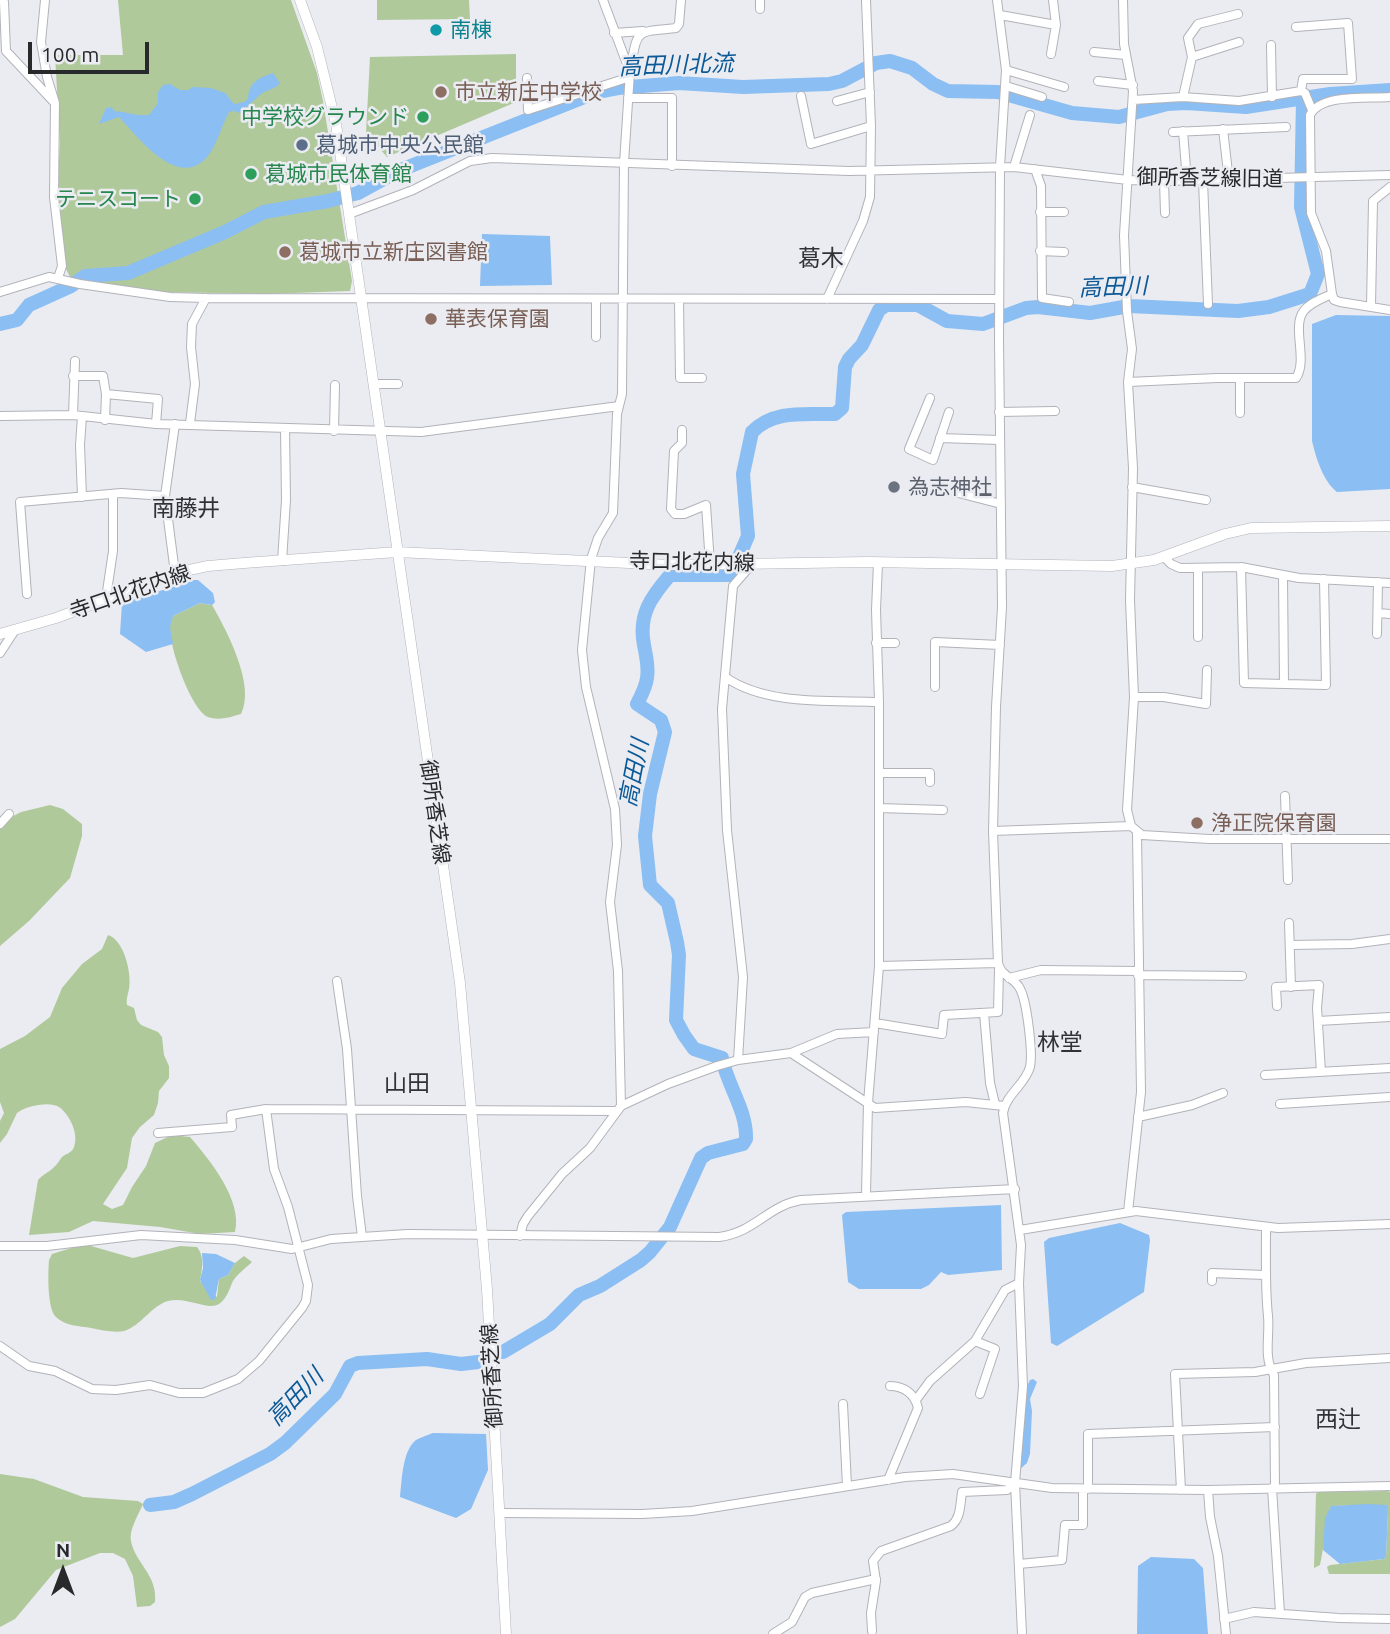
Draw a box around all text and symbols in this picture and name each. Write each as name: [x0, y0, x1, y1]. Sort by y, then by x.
place label: 南棟: [450, 17, 492, 43]
marker: 南棟: [428, 22, 444, 38]
scale bar: [32, 28, 152, 72]
text: 100 m: [41, 42, 99, 66]
water label: 高田川北流: [618, 49, 734, 81]
place label: 市立新庄中学校: [455, 79, 602, 105]
marker: 市立新庄中学校: [433, 84, 449, 100]
place label: 中学校グラウンド: [241, 104, 409, 130]
marker: 中学校グラウンド: [415, 109, 431, 125]
place label: 葛城市中央公民館: [316, 132, 484, 158]
marker: 葛城市中央公民館: [294, 137, 310, 153]
place label: 葛城市民体育館: [265, 161, 412, 187]
street label: 御所香芝線旧道: [1136, 164, 1284, 192]
marker: 葛城市民体育館: [243, 166, 259, 182]
place label: テニスコート: [55, 186, 181, 212]
marker: テニスコート: [187, 191, 203, 207]
place label: 葛城市立新庄図書館: [299, 239, 488, 265]
marker: 葛城市立新庄図書館: [277, 244, 293, 260]
district label: 葛木: [798, 244, 844, 272]
water label: 高田川: [1078, 272, 1148, 302]
place label: 華表保育園: [445, 306, 550, 332]
marker: 華表保育園: [423, 311, 439, 327]
place label: 為志神社: [908, 474, 992, 500]
marker: 為志神社: [886, 479, 902, 495]
district label: 南藤井: [152, 494, 220, 522]
street label: 寺口北花内線: [629, 548, 755, 576]
street label: 寺口北花内線: [66, 560, 194, 624]
water label: 高田川: [614, 737, 654, 809]
street label: 御所香芝線: [415, 758, 455, 866]
place label: 浄正院保育園: [1211, 810, 1337, 836]
marker: 浄正院保育園: [1189, 815, 1205, 831]
district label: 林堂: [1037, 1028, 1083, 1056]
district label: 山田: [384, 1069, 430, 1097]
street label: 御所香芝線: [477, 1323, 507, 1429]
water label: 高田川: [261, 1363, 329, 1431]
district label: 西辻: [1315, 1405, 1361, 1433]
north arrow: [28, 1536, 98, 1606]
text: N: [56, 1539, 70, 1561]

